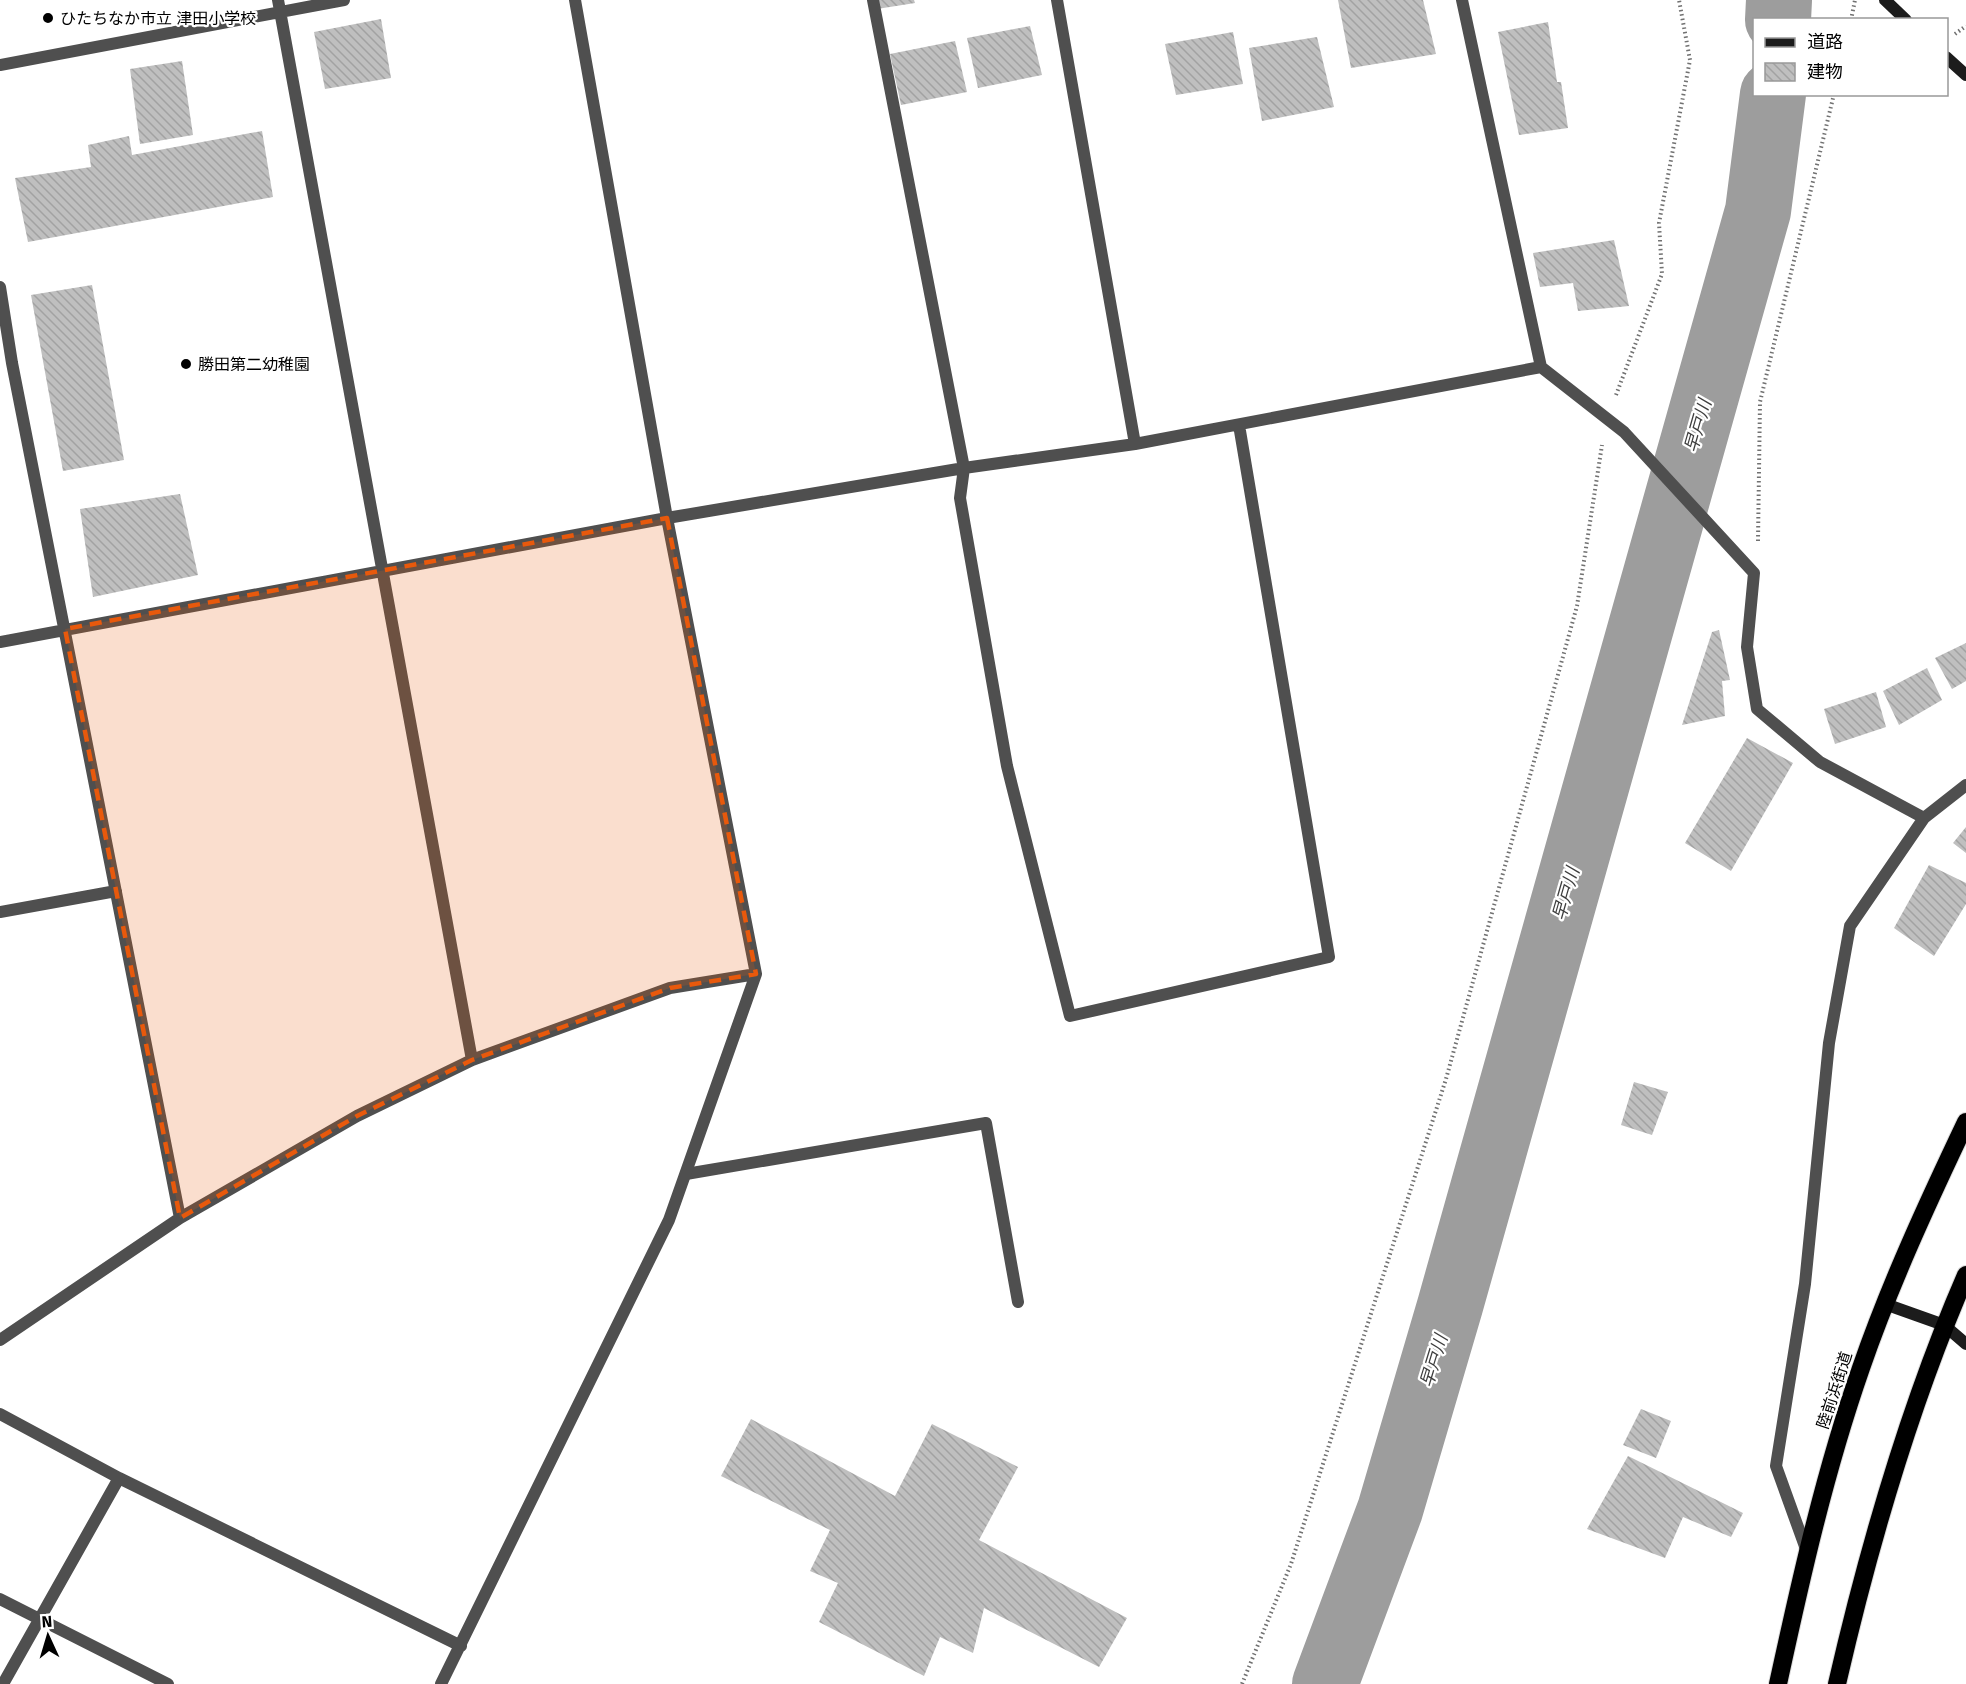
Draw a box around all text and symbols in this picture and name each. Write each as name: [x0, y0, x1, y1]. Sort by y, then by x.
place label: ひたちなか市立 津田小学校: [60, 9, 256, 28]
marker: ひたちなか市立 津田小学校: [41, 11, 55, 25]
legend: [1753, 18, 1948, 96]
text: 道路: [1807, 31, 1843, 53]
text: 建物: [1807, 61, 1843, 83]
place label: 勝田第二幼稚園: [198, 355, 310, 374]
marker: 勝田第二幼稚園: [179, 357, 193, 371]
water label: 早戸川: [1680, 395, 1717, 455]
water label: 早戸川: [1548, 863, 1585, 923]
water label: 早戸川: [1416, 1330, 1453, 1390]
street label: 陸前浜街道: [1813, 1349, 1856, 1431]
north arrow: [18, 1606, 78, 1666]
text: N: [41, 1612, 53, 1631]

